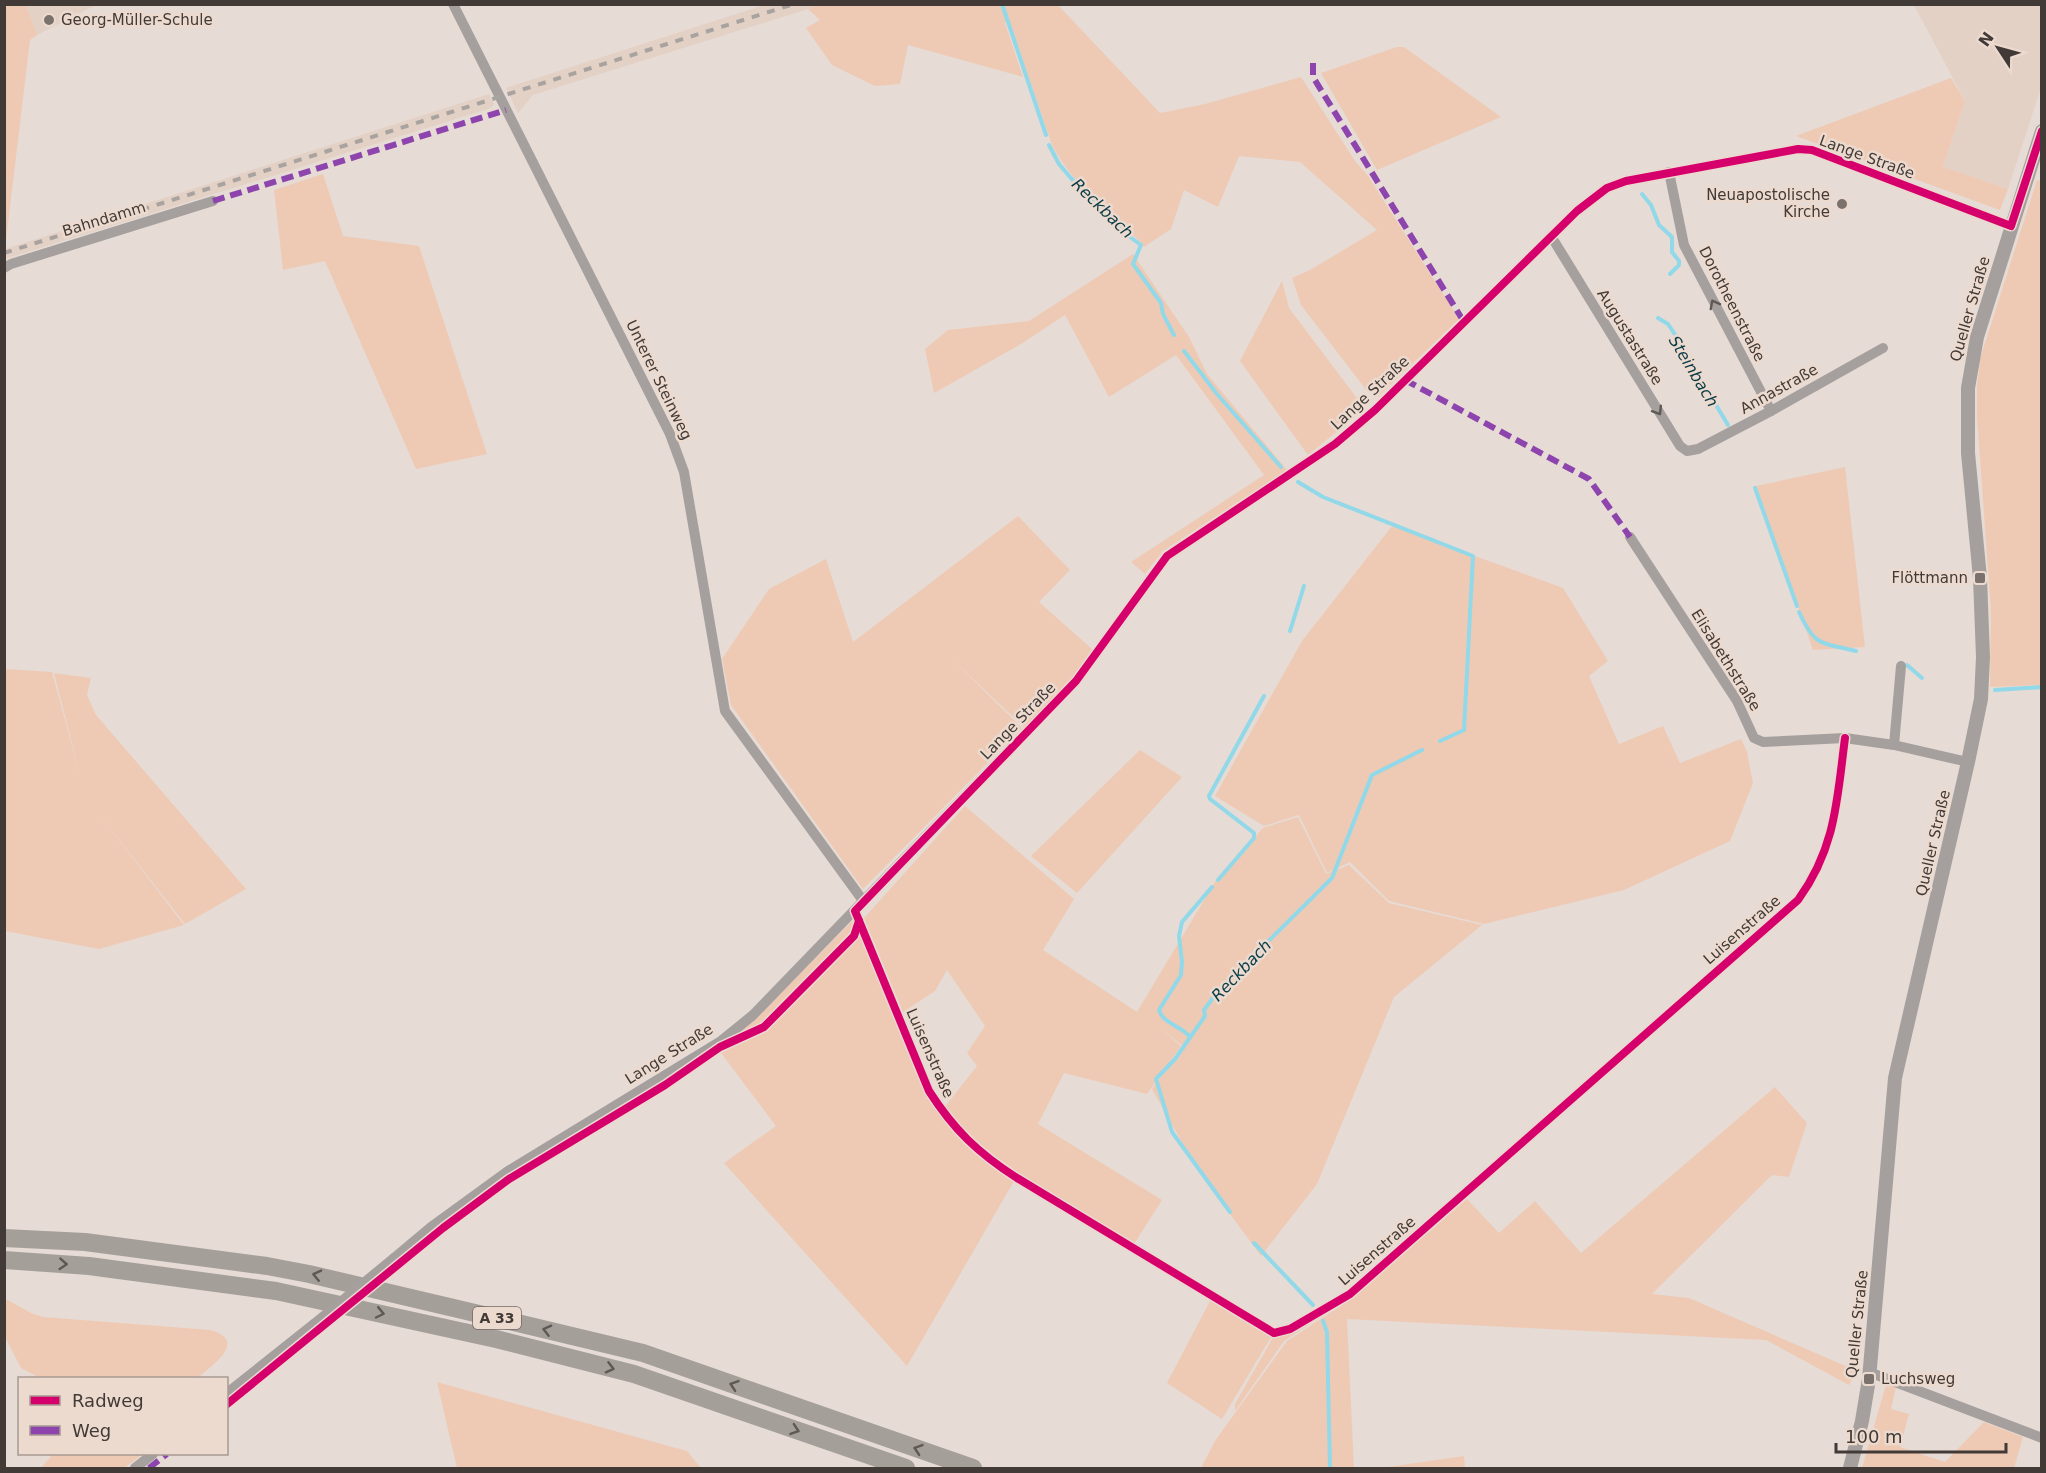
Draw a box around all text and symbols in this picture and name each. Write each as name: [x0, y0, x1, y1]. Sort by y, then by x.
place label: Georg-Müller-Schule: [61, 11, 213, 29]
marker: Georg-Müller-Schule: [42, 13, 56, 27]
north arrow: [1968, 18, 2028, 78]
text: N: [1975, 28, 1998, 50]
street label: Lange Straße: [1817, 131, 1917, 183]
water label: Reckbach: [1068, 174, 1137, 242]
place label: Neuapostolische Kirche: [1706, 186, 1830, 221]
marker: Neuapostolische Kirche: [1835, 197, 1849, 211]
street label: Bahndamm: [60, 198, 148, 240]
street label: Dorotheenstraße: [1695, 243, 1769, 365]
street label: Queller Straße: [1946, 254, 1994, 364]
street label: Augustastraße: [1593, 286, 1667, 388]
one-way arrow: [1710, 300, 1721, 310]
street label: Unterer Steinweg: [622, 317, 696, 443]
water label: Steinbach: [1665, 332, 1722, 410]
street label: Lange Straße: [1327, 352, 1413, 434]
street label: Annastraße: [1737, 360, 1821, 418]
one-way arrow: [1651, 405, 1663, 415]
place label: Flöttmann: [1891, 569, 1968, 587]
marker: Flöttmann: [1973, 571, 1987, 585]
street label: Elisabethstraße: [1687, 606, 1765, 714]
street label: Lange Straße: [977, 679, 1059, 763]
street label: Queller Straße: [1912, 788, 1954, 898]
street label: Luisenstraße: [1700, 892, 1784, 968]
water label: Reckbach: [1207, 936, 1275, 1005]
street label: Luisenstraße: [902, 1005, 958, 1101]
street label: Lange Straße: [622, 1020, 716, 1088]
street label: Luisenstraße: [1335, 1213, 1419, 1289]
one-way arrow: [58, 1257, 67, 1270]
street label: Queller Straße: [1842, 1269, 1872, 1379]
one-way arrow: [312, 1270, 322, 1283]
one-way arrow: [374, 1306, 384, 1319]
road number: A 33: [473, 1307, 521, 1329]
one-way arrow: [542, 1324, 552, 1337]
one-way arrow: [605, 1360, 615, 1373]
place label: Luchsweg: [1881, 1370, 1955, 1388]
marker: Luchsweg: [1862, 1372, 1876, 1386]
legend: [18, 1377, 228, 1455]
one-way arrow: [729, 1379, 740, 1392]
text: Radweg: [72, 1390, 144, 1411]
scale bar: [1836, 1416, 2006, 1454]
text: Weg: [72, 1420, 111, 1441]
one-way arrow: [789, 1423, 800, 1435]
text: 100 m: [1845, 1426, 1903, 1447]
one-way arrow: [913, 1444, 924, 1457]

